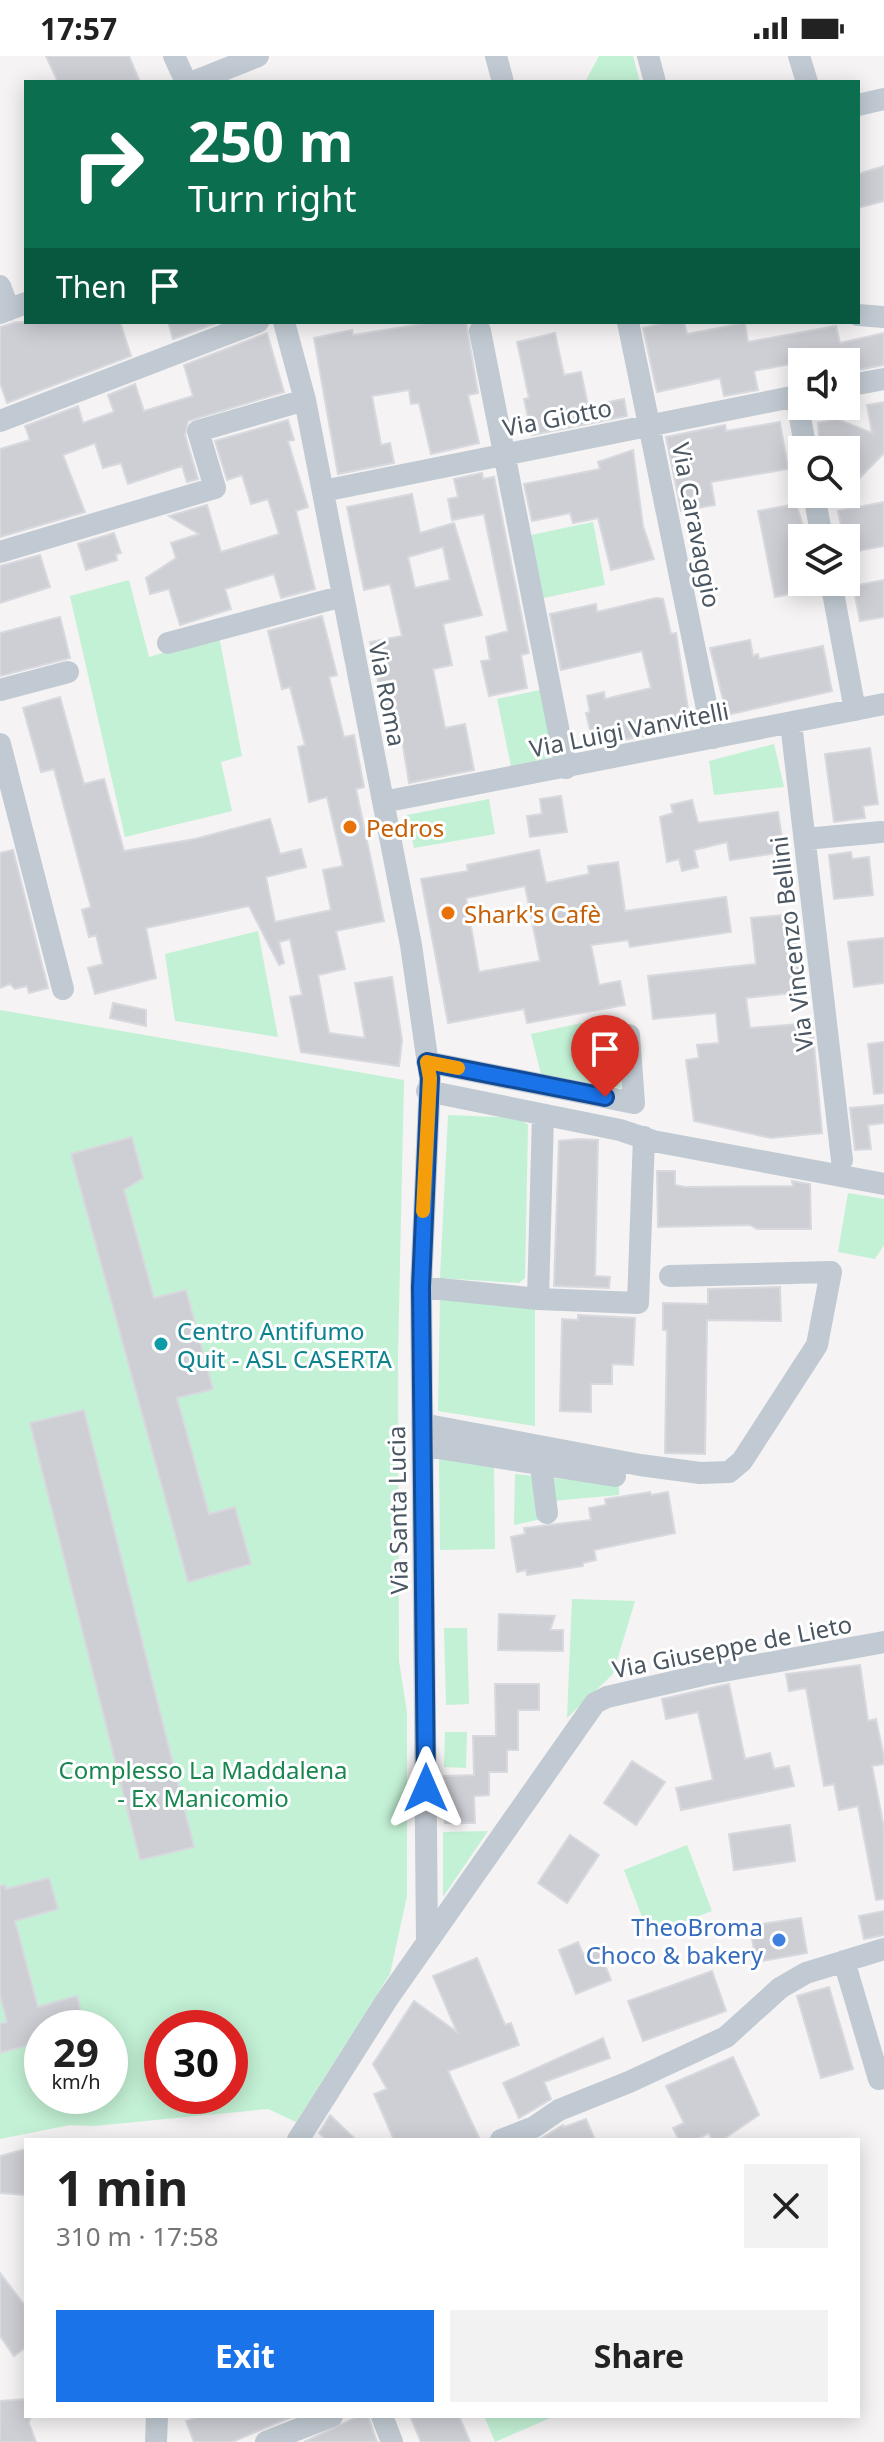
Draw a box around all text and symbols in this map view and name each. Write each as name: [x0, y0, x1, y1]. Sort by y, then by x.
text: 17:57: [40, 8, 117, 49]
text: 250 m: [188, 102, 353, 178]
icon: right: [56, 112, 160, 216]
text: Turn right: [188, 174, 356, 223]
icon: arrive: [143, 264, 187, 308]
text: Then: [56, 266, 127, 307]
map controls: [788, 348, 860, 596]
button: sound: [788, 348, 860, 420]
street label: Via Giotto: [500, 390, 614, 444]
button: search: [788, 436, 860, 508]
street label: Via Caravaggio: [665, 440, 729, 610]
button: layers: [788, 524, 860, 596]
street label: Via Roma: [362, 639, 414, 749]
street label: Via Luigi Vanvitelli: [526, 693, 732, 765]
place label: Pedros: [366, 811, 444, 844]
marker: Pedros: [341, 818, 359, 836]
street label: Via Vincenzo Bellini: [761, 835, 821, 1053]
place label: Shark's Cafè: [464, 897, 601, 930]
marker: Shark's Cafè: [439, 904, 457, 922]
pin: [571, 1015, 639, 1097]
icon: arrive: [583, 1027, 627, 1071]
place label: Centro Antifumo Quit - ASL CASERTA: [177, 1314, 393, 1375]
marker: Centro Antifumo Quit - ASL CASERTA: [152, 1335, 170, 1353]
street label: Via Santa Lucia: [379, 1425, 415, 1595]
street label: Via Giuseppe de Lieto: [610, 1607, 854, 1685]
position arrow: [384, 1746, 468, 1830]
park label: Complesso La Maddalena - Ex Manicomio: [59, 1753, 347, 1814]
place label: TheoBroma Choco & bakery: [586, 1910, 764, 1971]
marker: TheoBroma Choco & bakery: [770, 1931, 788, 1949]
speed limit sign: 30: [144, 2010, 248, 2114]
text: 29: [53, 2024, 99, 2079]
text: km/h: [51, 2068, 101, 2095]
text: 1 min: [56, 2155, 188, 2220]
button: close: [744, 2164, 828, 2248]
text: 310 m · 17:58: [56, 2218, 219, 2254]
button: Exit: [56, 2310, 434, 2402]
button: Share: [450, 2310, 828, 2402]

